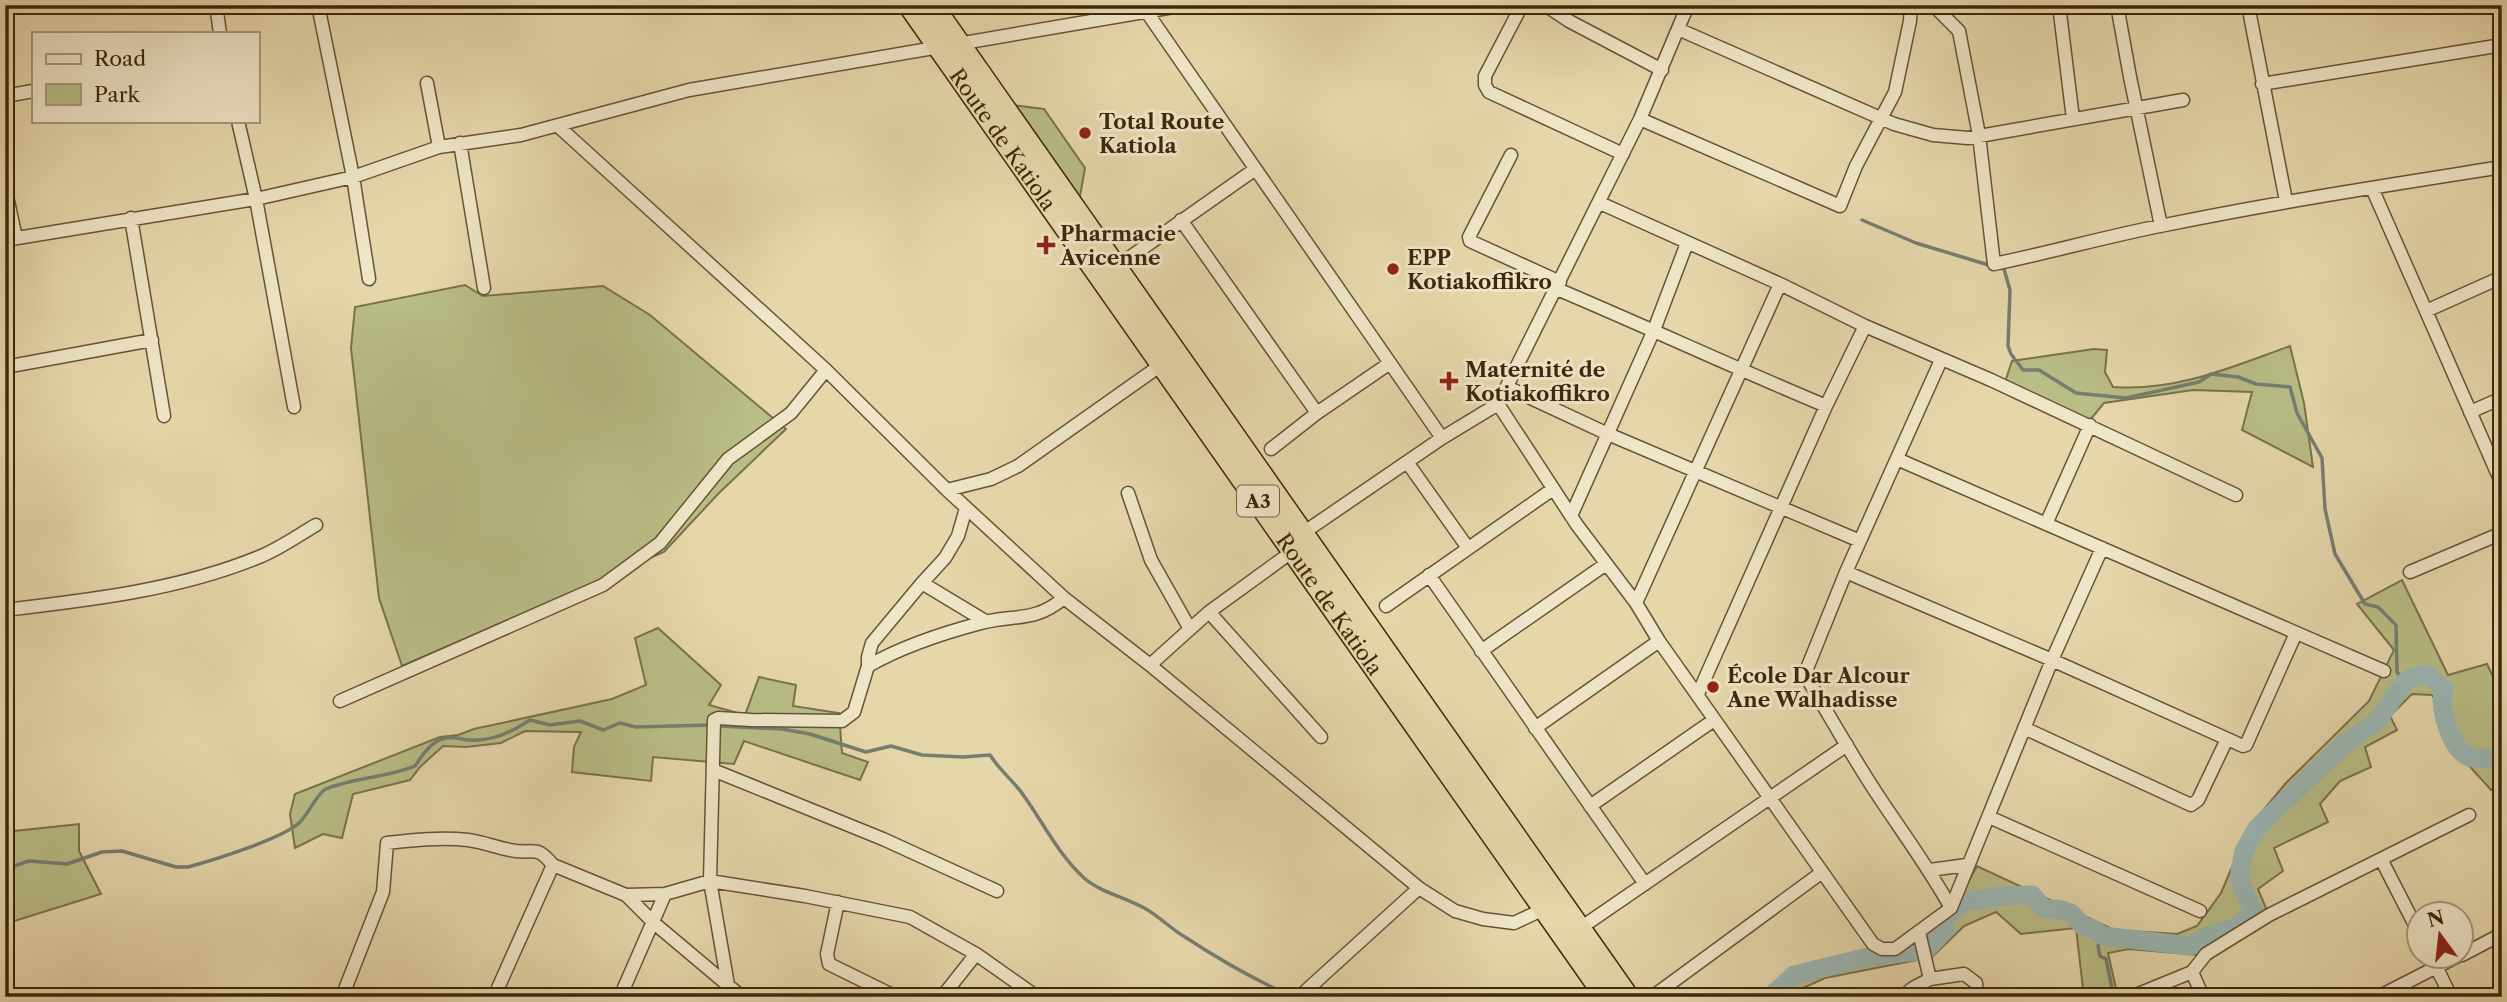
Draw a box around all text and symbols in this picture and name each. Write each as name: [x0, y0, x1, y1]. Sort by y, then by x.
legend: [32, 32, 259, 122]
text: Road: [94, 46, 146, 71]
street label: Route de Katiola: [945, 63, 1062, 216]
text: Park: [94, 82, 140, 107]
place label: Total Route Katiola: [1099, 109, 1224, 158]
marker: Total Route Katiola: [1077, 125, 1093, 141]
place label: Pharmacie Avicenne: [1059, 221, 1176, 270]
marker: Pharmacie Avicenne: [1038, 237, 1054, 253]
place label: EPP Kotiakoffikro: [1407, 245, 1552, 294]
marker: EPP Kotiakoffikro: [1385, 261, 1401, 277]
place label: Maternité de Kotiakoffikro: [1465, 357, 1610, 406]
marker: Maternité de Kotiakoffikro: [1439, 371, 1459, 391]
road number: A3: [1237, 486, 1279, 516]
street label: Route de Katiola: [1271, 528, 1389, 680]
place label: École Dar Alcour Ane Walhadisse: [1726, 663, 1911, 712]
marker: École Dar Alcour Ane Walhadisse: [1705, 679, 1721, 695]
north arrow: [2406, 900, 2476, 970]
text: N: [2425, 906, 2447, 932]

